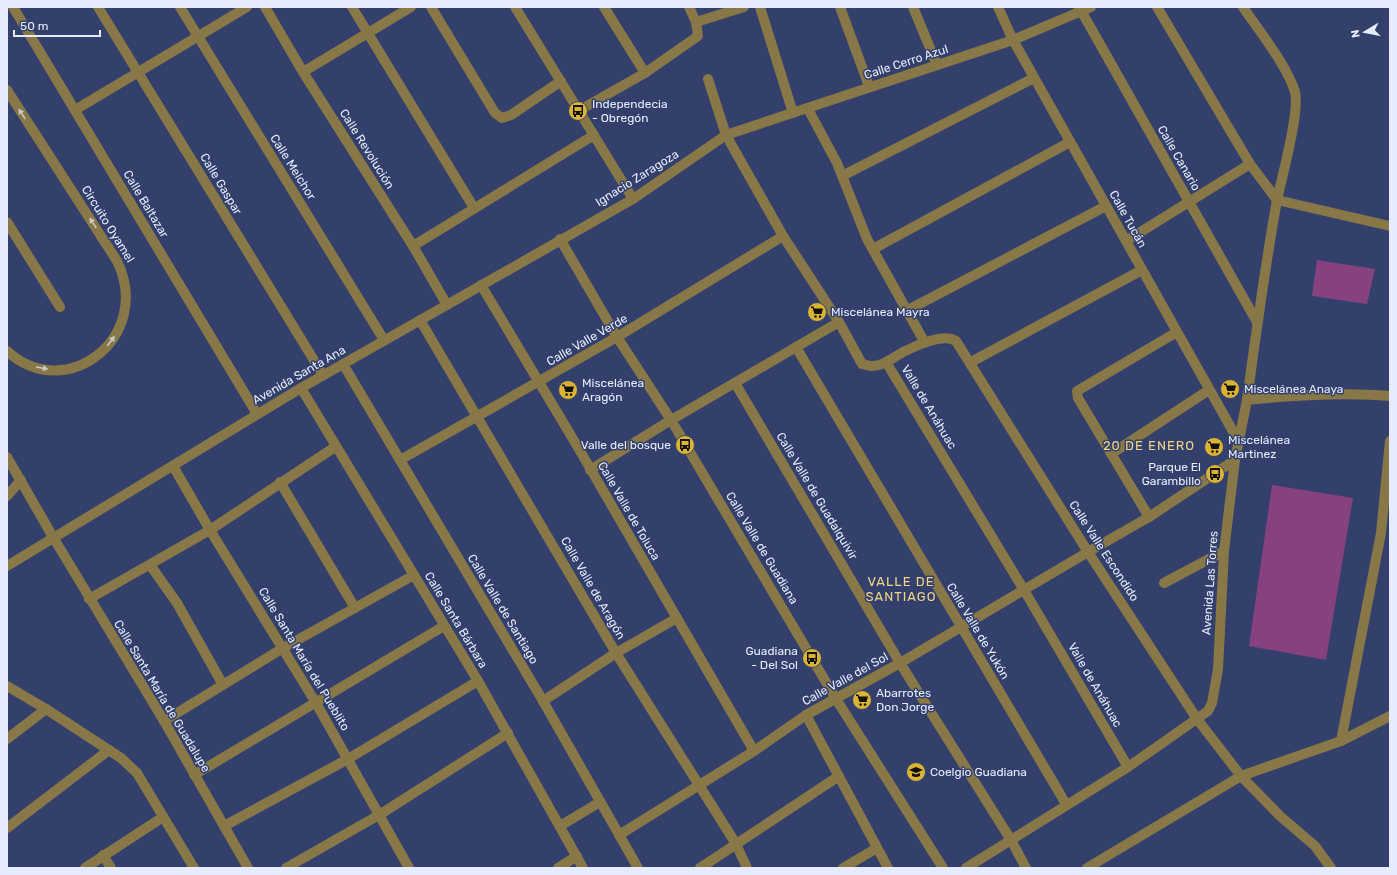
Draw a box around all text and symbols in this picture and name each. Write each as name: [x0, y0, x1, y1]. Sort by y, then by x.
scale bar: [14, 12, 100, 38]
north arrow: [1345, 12, 1385, 52]
text: 50 m: [20, 19, 48, 33]
text: N: [1349, 29, 1363, 39]
street label: Calle Cerro Azul: [862, 42, 950, 82]
place label: Independecia - Obregón: [592, 97, 668, 125]
bus stop icon: Independecia - Obregón: [567, 100, 589, 122]
street label: Calle Revolución: [337, 106, 397, 192]
one-way arrow: [19, 108, 26, 120]
street label: Calle Canario: [1155, 123, 1203, 193]
street label: Calle Melchor: [267, 132, 319, 203]
street label: Ignacio Zaragoza: [593, 147, 681, 209]
street label: Calle Gaspar: [197, 151, 245, 218]
street label: Calle Baltazar: [120, 168, 172, 241]
street label: Circuito Oyamel: [79, 183, 137, 265]
street label: Calle Tucán: [1106, 188, 1150, 250]
one-way arrow: [89, 217, 96, 229]
supermarket icon: Miscelánea Mayra: [806, 301, 828, 323]
place label: Miscelánea Mayra: [831, 305, 930, 319]
street label: Calle Valle Verde: [544, 311, 630, 369]
one-way arrow: [107, 335, 116, 346]
street label: Avenida Santa Ana: [250, 343, 348, 407]
street label: Valle de Anáhuac: [898, 362, 960, 452]
one-way arrow: [35, 365, 48, 371]
place label: Miscelánea Aragón: [582, 376, 644, 404]
supermarket icon: Miscelánea Anaya: [1219, 378, 1241, 400]
supermarket icon: Miscelánea Aragón: [557, 379, 579, 401]
place label: Miscelánea Anaya: [1244, 382, 1344, 396]
street label: Calle Valle de Guadalquivir: [773, 430, 861, 563]
place label: Miscelánea Martinez: [1228, 433, 1290, 461]
bus stop icon: Valle del bosque: [674, 434, 696, 456]
supermarket icon: Miscelánea Martinez: [1203, 436, 1225, 458]
place label: Valle del bosque: [581, 438, 671, 452]
district label: 20 DE ENERO: [1103, 438, 1195, 453]
street label: Calle Valle de Toluca: [595, 459, 663, 563]
place label: Parque El Garambillo: [1142, 460, 1201, 488]
bus stop icon: Parque El Garambillo: [1204, 463, 1226, 485]
street label: Calle Valle de Guadiana: [723, 489, 801, 607]
street label: Calle Valle Escondido: [1066, 498, 1142, 604]
street label: Avenida Las Torres: [1199, 530, 1221, 636]
street label: Calle Valle de Aragón: [558, 534, 628, 642]
street label: Calle Valle de Santiago: [465, 552, 541, 666]
street label: Calle Santa Bárbara: [422, 569, 490, 671]
district label: VALLE DE SANTIAGO: [866, 574, 936, 604]
street label: Calle Valle de Yukón: [944, 580, 1012, 682]
street label: Calle Santa María del Pueblito: [256, 585, 352, 733]
street label: Calle Santa María de Guadalupe: [111, 617, 213, 775]
street label: Valle de Anáhuac: [1065, 640, 1125, 730]
place label: Guadiana - Del Sol: [745, 644, 798, 672]
bus stop icon: Guadiana - Del Sol: [801, 647, 823, 669]
street label: Calle Valle del Sol: [800, 650, 890, 708]
place label: Abarrotes Don Jorge: [876, 686, 934, 714]
supermarket icon: Abarrotes Don Jorge: [851, 689, 873, 711]
school or university icon: Coelgio Guadiana: [905, 761, 927, 783]
place label: Coelgio Guadiana: [930, 765, 1027, 779]

